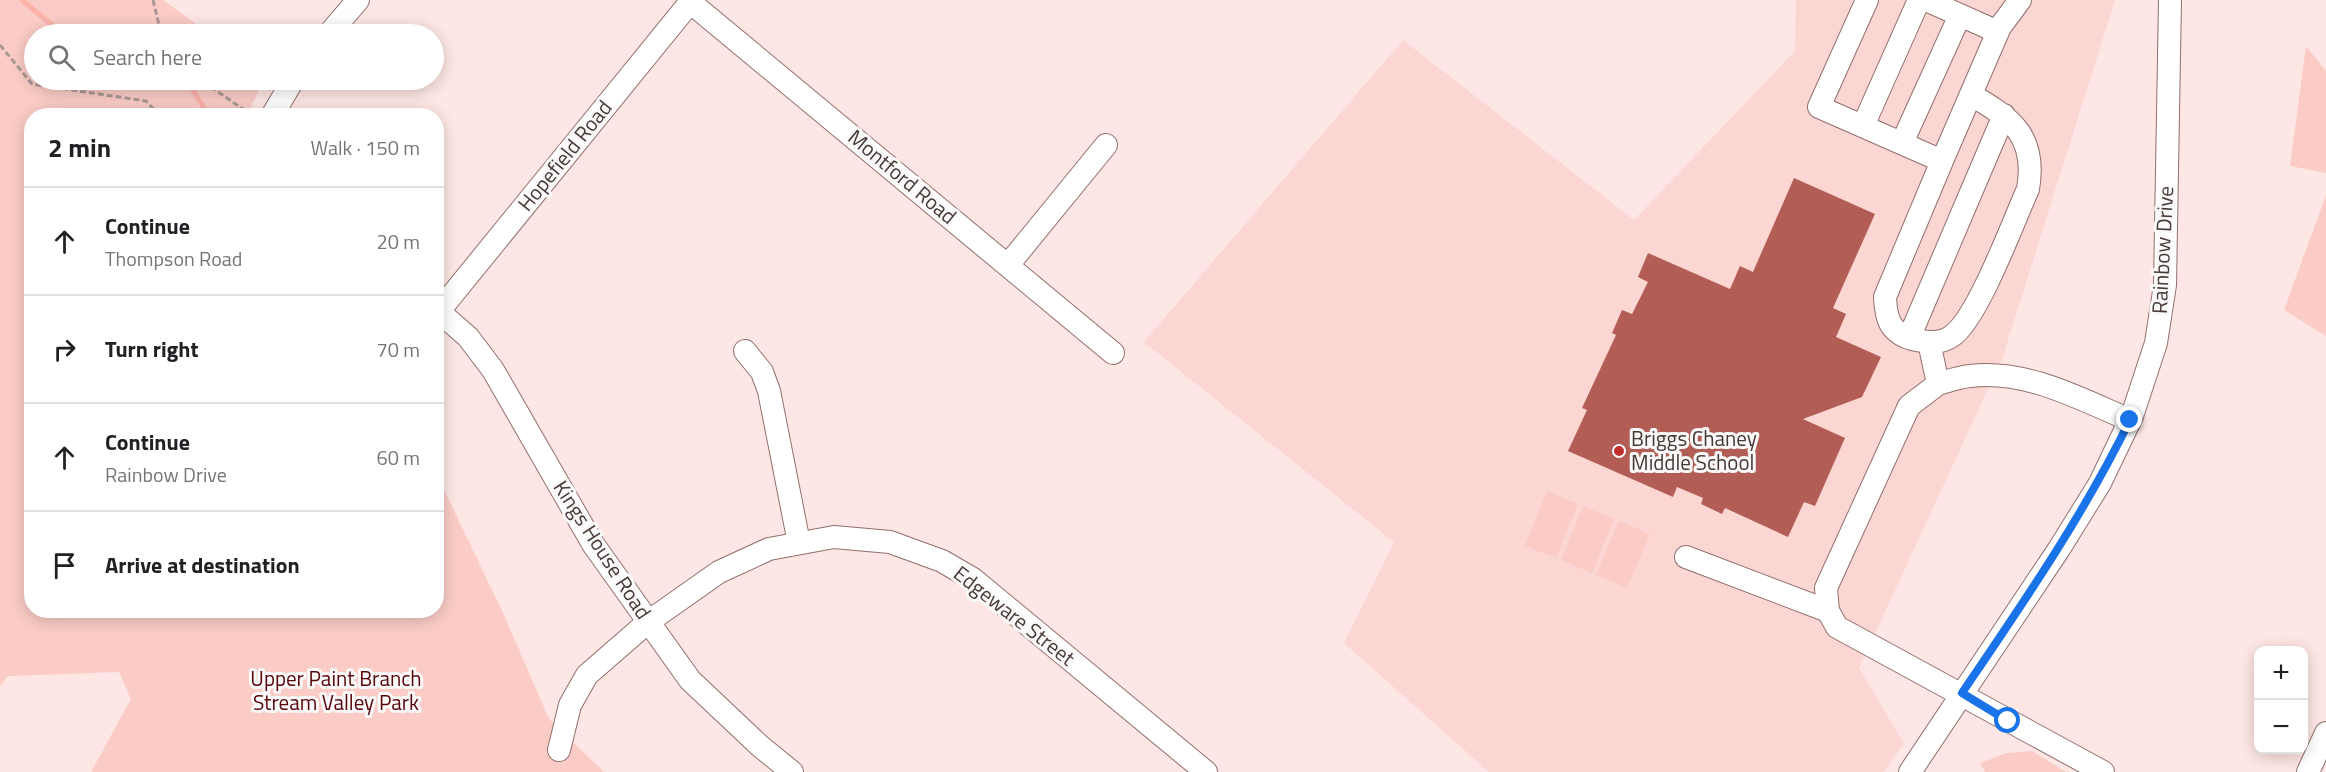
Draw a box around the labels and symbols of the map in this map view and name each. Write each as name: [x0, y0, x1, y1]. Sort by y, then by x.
street label: Hopefield Road: [509, 93, 619, 218]
street label: Montford Road: [841, 121, 964, 231]
street label: Rainbow Drive: [2143, 185, 2181, 315]
route end: [2116, 406, 2142, 432]
place label: Briggs Chaney Middle School: [1631, 422, 1757, 478]
marker: Briggs Chaney Middle School: [1612, 444, 1626, 458]
street label: Kings House Road: [546, 474, 660, 625]
street label: Edgeware Street: [947, 557, 1083, 673]
park label: Upper Paint Branch Stream Valley Park: [250, 662, 422, 718]
route start: [1994, 707, 2020, 733]

